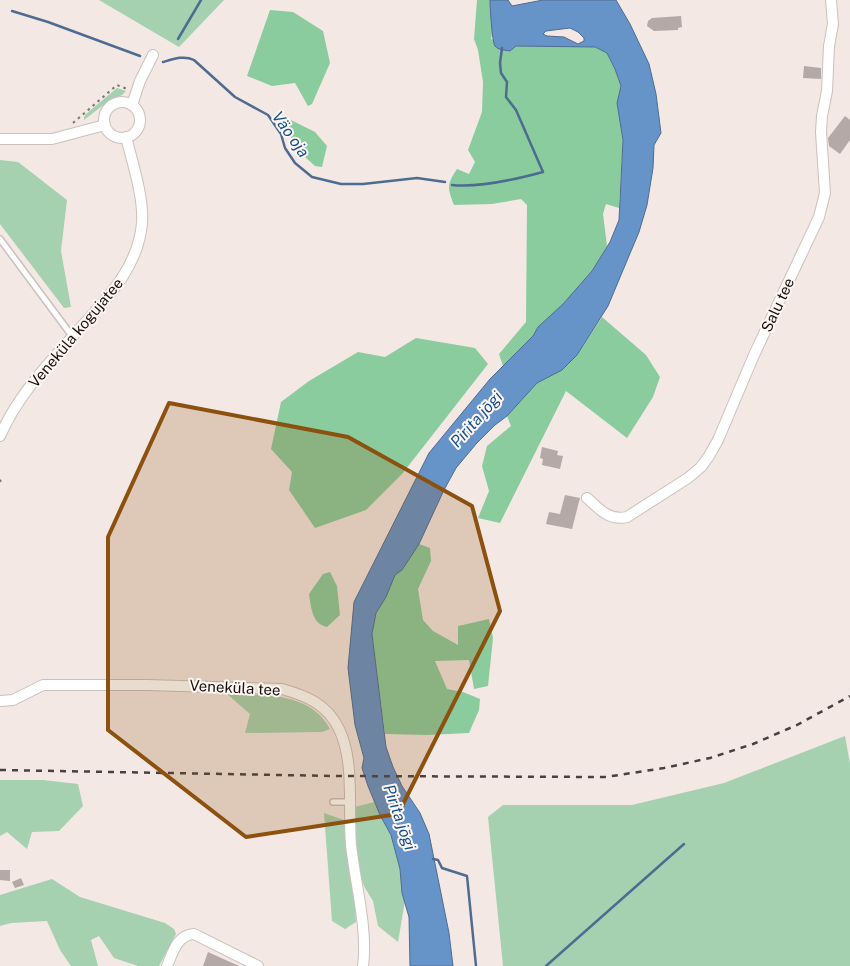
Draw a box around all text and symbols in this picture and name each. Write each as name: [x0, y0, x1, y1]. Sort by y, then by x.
water label: Väo oja: [268, 108, 313, 161]
street label: Veneküla kogujatee: [25, 275, 126, 391]
street label: Salu tee: [758, 275, 797, 334]
water label: Pirita jõgi: [446, 388, 506, 451]
street label: Veneküla tee: [189, 677, 281, 698]
water label: Pirita jõgi: [379, 782, 420, 853]

